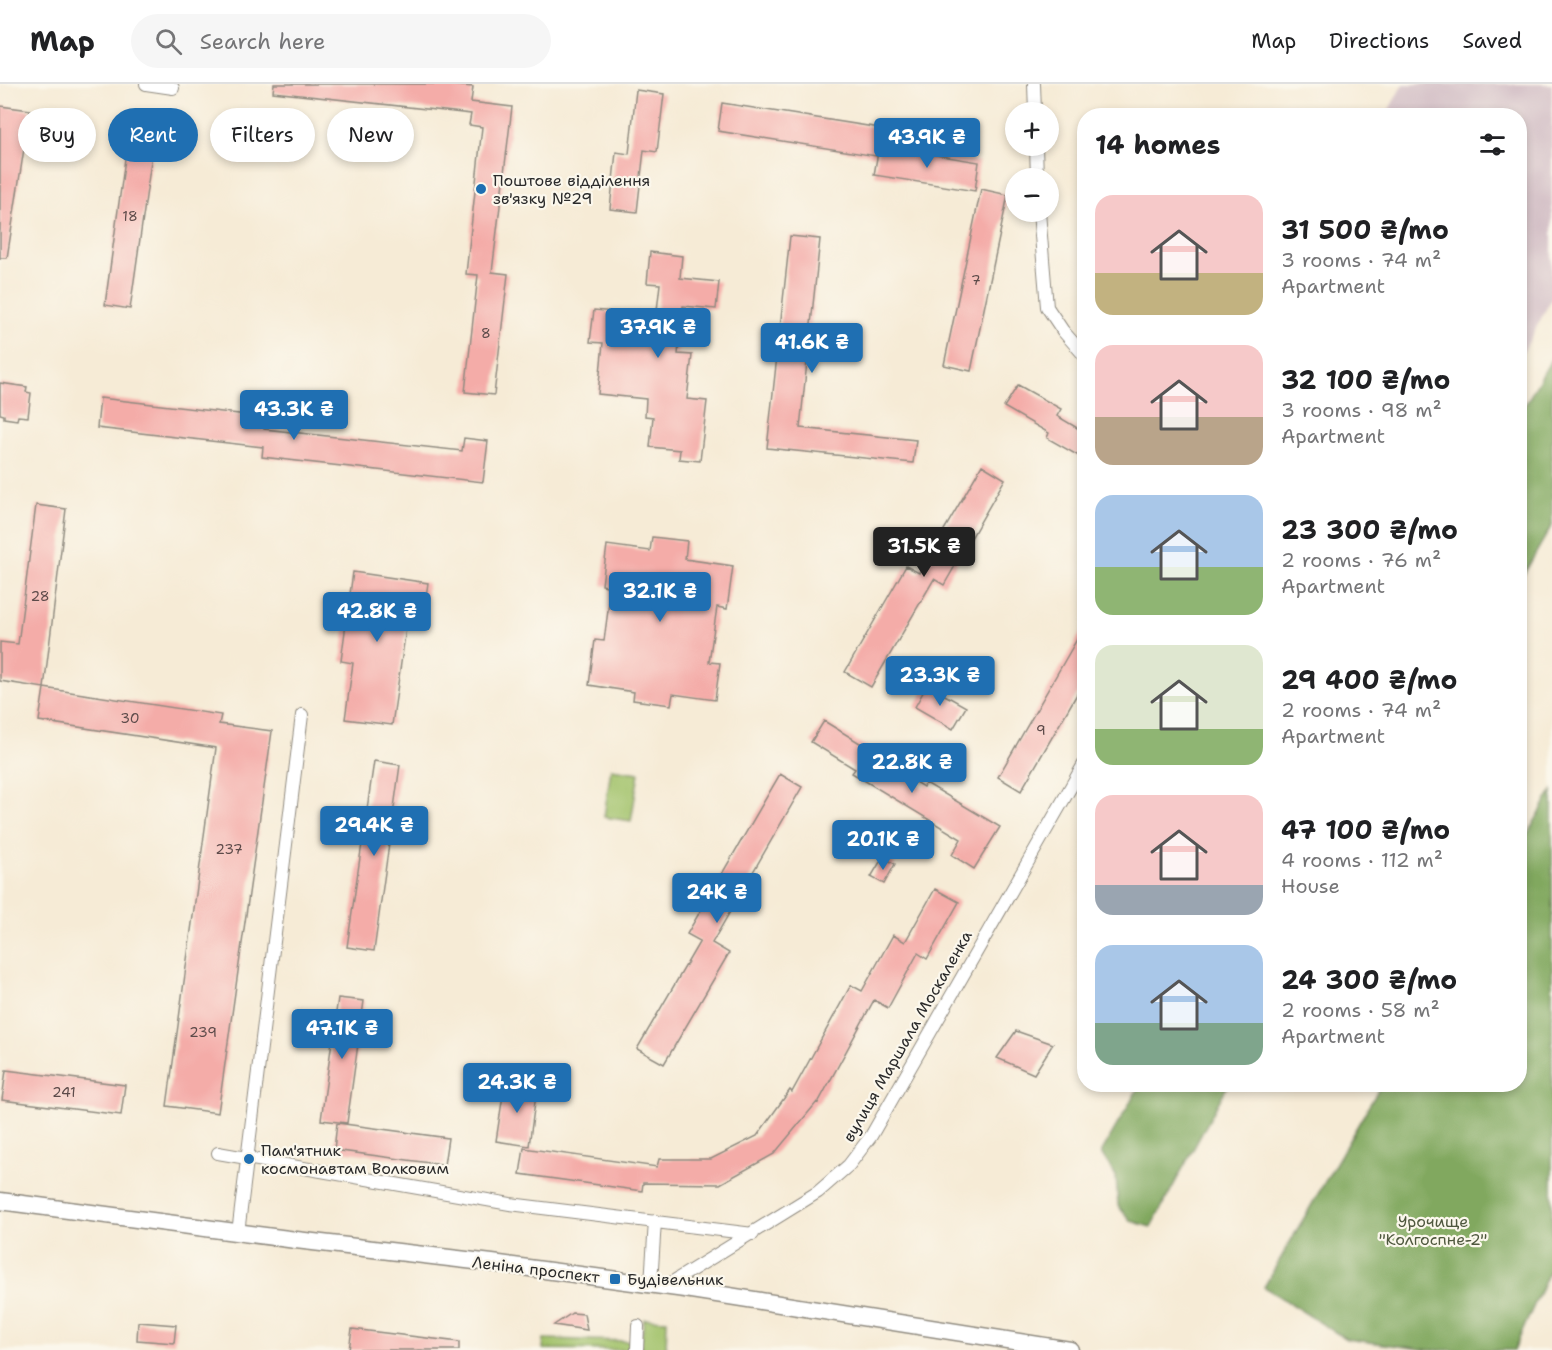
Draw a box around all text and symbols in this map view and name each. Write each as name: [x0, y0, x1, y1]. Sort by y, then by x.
search box: [131, 14, 551, 68]
text: Map: [30, 22, 95, 60]
icon: search: [152, 25, 185, 58]
text: Search here: [200, 27, 325, 56]
text: Map: [1251, 27, 1296, 55]
text: Directions: [1329, 27, 1429, 55]
text: Saved: [1462, 27, 1522, 55]
map controls: [1005, 102, 1059, 222]
button: +: [1005, 102, 1059, 156]
chip: Buy: [18, 108, 96, 162]
chip: Rent: [108, 108, 198, 162]
chip: Filters: [210, 108, 315, 162]
chip: New: [327, 108, 414, 162]
pin: 43.9K ₴: [872, 118, 982, 169]
text: 43.9K ₴: [888, 124, 966, 150]
text: 14 homes: [1095, 127, 1221, 162]
icon: filters: [1476, 128, 1509, 161]
button: −: [1005, 168, 1059, 222]
place label: Поштове відділення зв'язку №29: [493, 170, 650, 209]
marker: Поштове відділення зв'язку №29: [474, 182, 488, 196]
house number: 18: [122, 207, 138, 225]
text: 31 500 ₴/mo: [1281, 212, 1449, 247]
icon: home: [1143, 219, 1215, 291]
text: 3 rooms · 74 m²: [1281, 247, 1441, 273]
house number: 7: [971, 271, 981, 289]
text: Apartment: [1281, 273, 1385, 299]
pin: 37.9K ₴: [603, 308, 713, 359]
text: 37.9K ₴: [620, 314, 696, 340]
pin: 41.6K ₴: [757, 323, 867, 374]
house number: 8: [481, 324, 491, 342]
text: 41.6K ₴: [775, 329, 849, 355]
text: 32 100 ₴/mo: [1281, 362, 1450, 397]
icon: home: [1143, 369, 1215, 441]
pin: 43.3K ₴: [239, 390, 349, 441]
text: 43.3K ₴: [254, 396, 334, 422]
text: 3 rooms · 98 m²: [1281, 397, 1442, 423]
text: Apartment: [1281, 423, 1385, 449]
text: 23 300 ₴/mo: [1281, 512, 1458, 547]
icon: home: [1143, 519, 1215, 591]
pin: 31.5K ₴: [869, 527, 979, 578]
text: 31.5K ₴: [887, 533, 961, 559]
text: 2 rooms · 76 m²: [1281, 547, 1441, 573]
pin: 32.1K ₴: [605, 572, 715, 623]
text: Apartment: [1281, 573, 1385, 599]
text: 32.1K ₴: [623, 578, 697, 604]
house number: 28: [30, 587, 50, 605]
pin: 42.8K ₴: [322, 592, 432, 643]
text: 42.8K ₴: [337, 598, 417, 624]
pin: 23.3K ₴: [885, 656, 995, 707]
text: 23.3K ₴: [900, 662, 980, 688]
text: 29 400 ₴/mo: [1281, 662, 1457, 697]
icon: home: [1143, 669, 1215, 741]
text: 2 rooms · 74 m²: [1281, 697, 1441, 723]
house number: 30: [120, 709, 140, 727]
house number: 9: [1036, 721, 1046, 739]
text: Apartment: [1281, 723, 1385, 749]
pin: 22.8K ₴: [857, 743, 967, 794]
text: 22.8K ₴: [871, 749, 953, 775]
pin: 29.4K ₴: [319, 806, 429, 857]
text: 29.4K ₴: [334, 812, 414, 838]
text: 47 100 ₴/mo: [1281, 812, 1450, 847]
icon: home: [1143, 819, 1215, 891]
pin: 20.1K ₴: [828, 820, 938, 871]
text: 20.1K ₴: [846, 826, 920, 852]
house number: 237: [215, 840, 243, 858]
text: 4 rooms · 112 m²: [1281, 847, 1443, 873]
pin: 24K ₴: [675, 873, 759, 924]
text: House: [1281, 873, 1340, 899]
text: 24K ₴: [686, 879, 748, 905]
street label: вулиця Маршала Москаленка: [838, 927, 977, 1146]
text: 24 300 ₴/mo: [1281, 962, 1457, 997]
icon: home: [1143, 969, 1215, 1041]
text: 2 rooms · 58 m²: [1281, 997, 1440, 1023]
pin: 47.1K ₴: [287, 1009, 397, 1060]
text: 47.1K ₴: [306, 1015, 378, 1041]
house number: 239: [189, 1023, 217, 1041]
text: Apartment: [1281, 1023, 1385, 1049]
pin: 24.3K ₴: [462, 1063, 572, 1114]
text: 24.3K ₴: [477, 1069, 557, 1095]
house number: 241: [52, 1083, 76, 1101]
place label: Пам'ятник космонавтам Волковим: [261, 1140, 449, 1179]
marker: Пам'ятник космонавтам Волковим: [242, 1152, 256, 1166]
park label: Урочище "Колгоспне-2": [1379, 1211, 1487, 1250]
street label: Леніна проспект: [471, 1251, 602, 1288]
place label: Будівельник: [627, 1269, 724, 1290]
marker: Будівельник: [608, 1272, 622, 1286]

